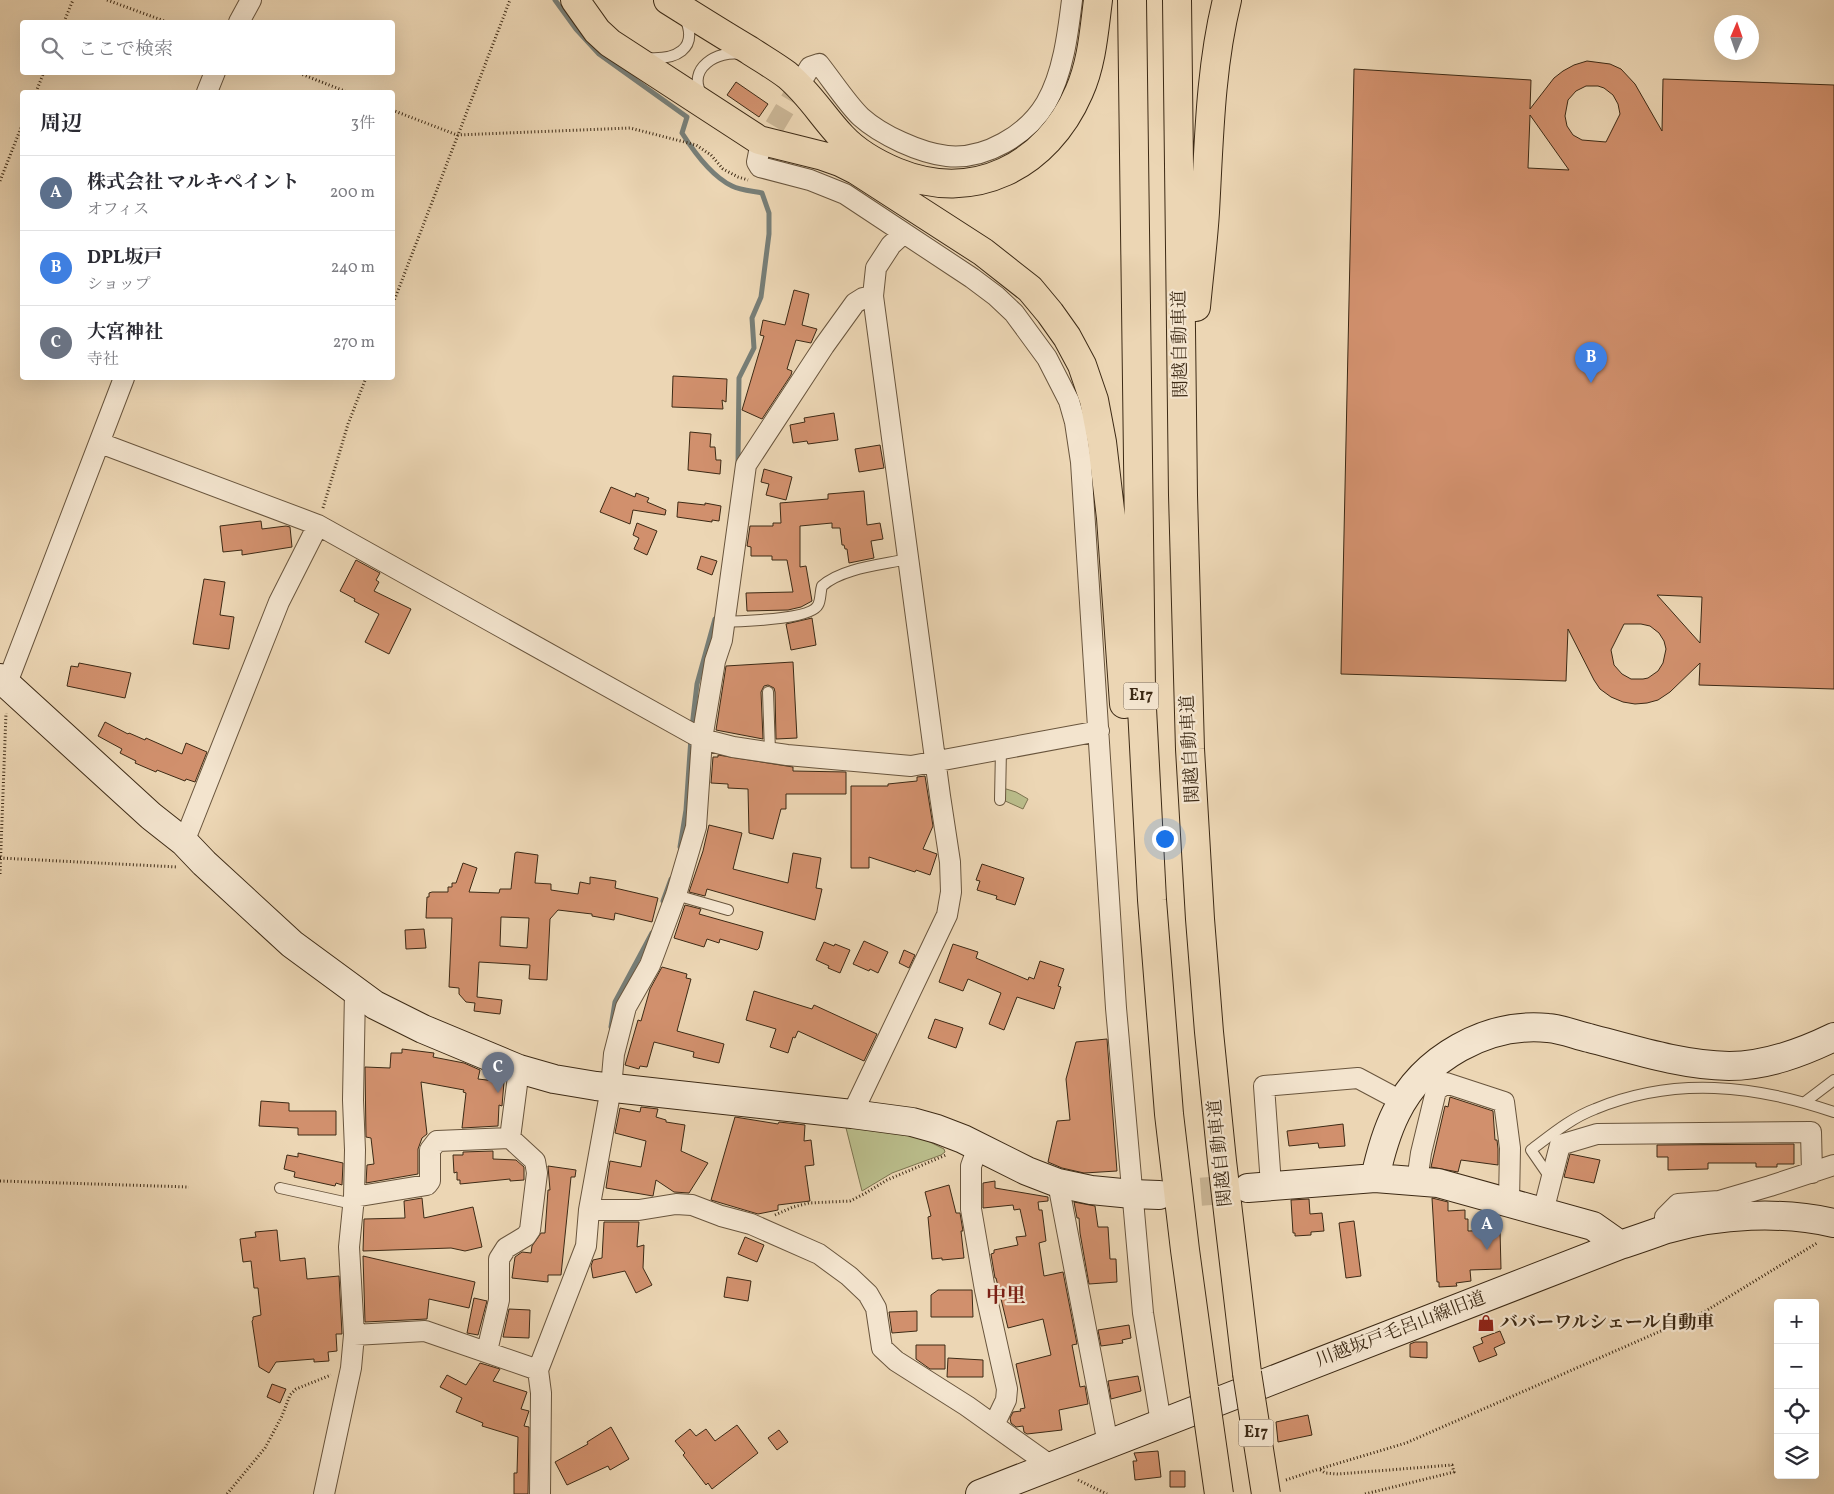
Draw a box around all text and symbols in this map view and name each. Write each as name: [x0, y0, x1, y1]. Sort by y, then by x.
north arrow: [1714, 15, 1759, 60]
search box: [20, 20, 395, 75]
icon: search: [38, 34, 66, 62]
text: ここで検索: [78, 37, 173, 63]
text: 周辺: [40, 110, 82, 139]
text: 3件: [351, 113, 375, 135]
text: 株式会社 マルキペイント: [87, 170, 300, 196]
text: A: [50, 182, 62, 204]
text: 200 m: [330, 182, 375, 204]
text: オフィス: [87, 199, 149, 221]
text: DPL坂戸: [87, 245, 163, 271]
text: B: [51, 257, 61, 279]
text: 240 m: [331, 257, 375, 279]
text: ショップ: [87, 274, 151, 296]
street label: 関越自動車道: [1168, 290, 1194, 398]
text: 大宮神社: [87, 320, 163, 346]
text: C: [51, 332, 61, 354]
text: 270 m: [333, 332, 375, 354]
pin: B: [1575, 342, 1607, 383]
text: 寺社: [87, 349, 119, 371]
road number: E17: [1124, 682, 1158, 709]
street label: 関越自動車道: [1176, 694, 1206, 804]
your location: [1152, 826, 1178, 852]
pin: C: [482, 1052, 514, 1093]
street label: 関越自動車道: [1203, 1098, 1239, 1208]
pin: A: [1471, 1209, 1503, 1250]
district label: 中里: [986, 1283, 1026, 1311]
street label: 川越坂戸毛呂山線旧道: [1312, 1286, 1490, 1374]
map controls: [1774, 1299, 1819, 1479]
button: +: [1774, 1299, 1819, 1344]
place label: ババーワルシェール自動車: [1500, 1311, 1714, 1336]
shop icon: ババーワルシェール自動車: [1476, 1313, 1496, 1333]
button: −: [1774, 1344, 1819, 1389]
button: locate: [1774, 1389, 1819, 1434]
road number: E17: [1238, 1420, 1274, 1446]
button: layers: [1774, 1434, 1819, 1479]

